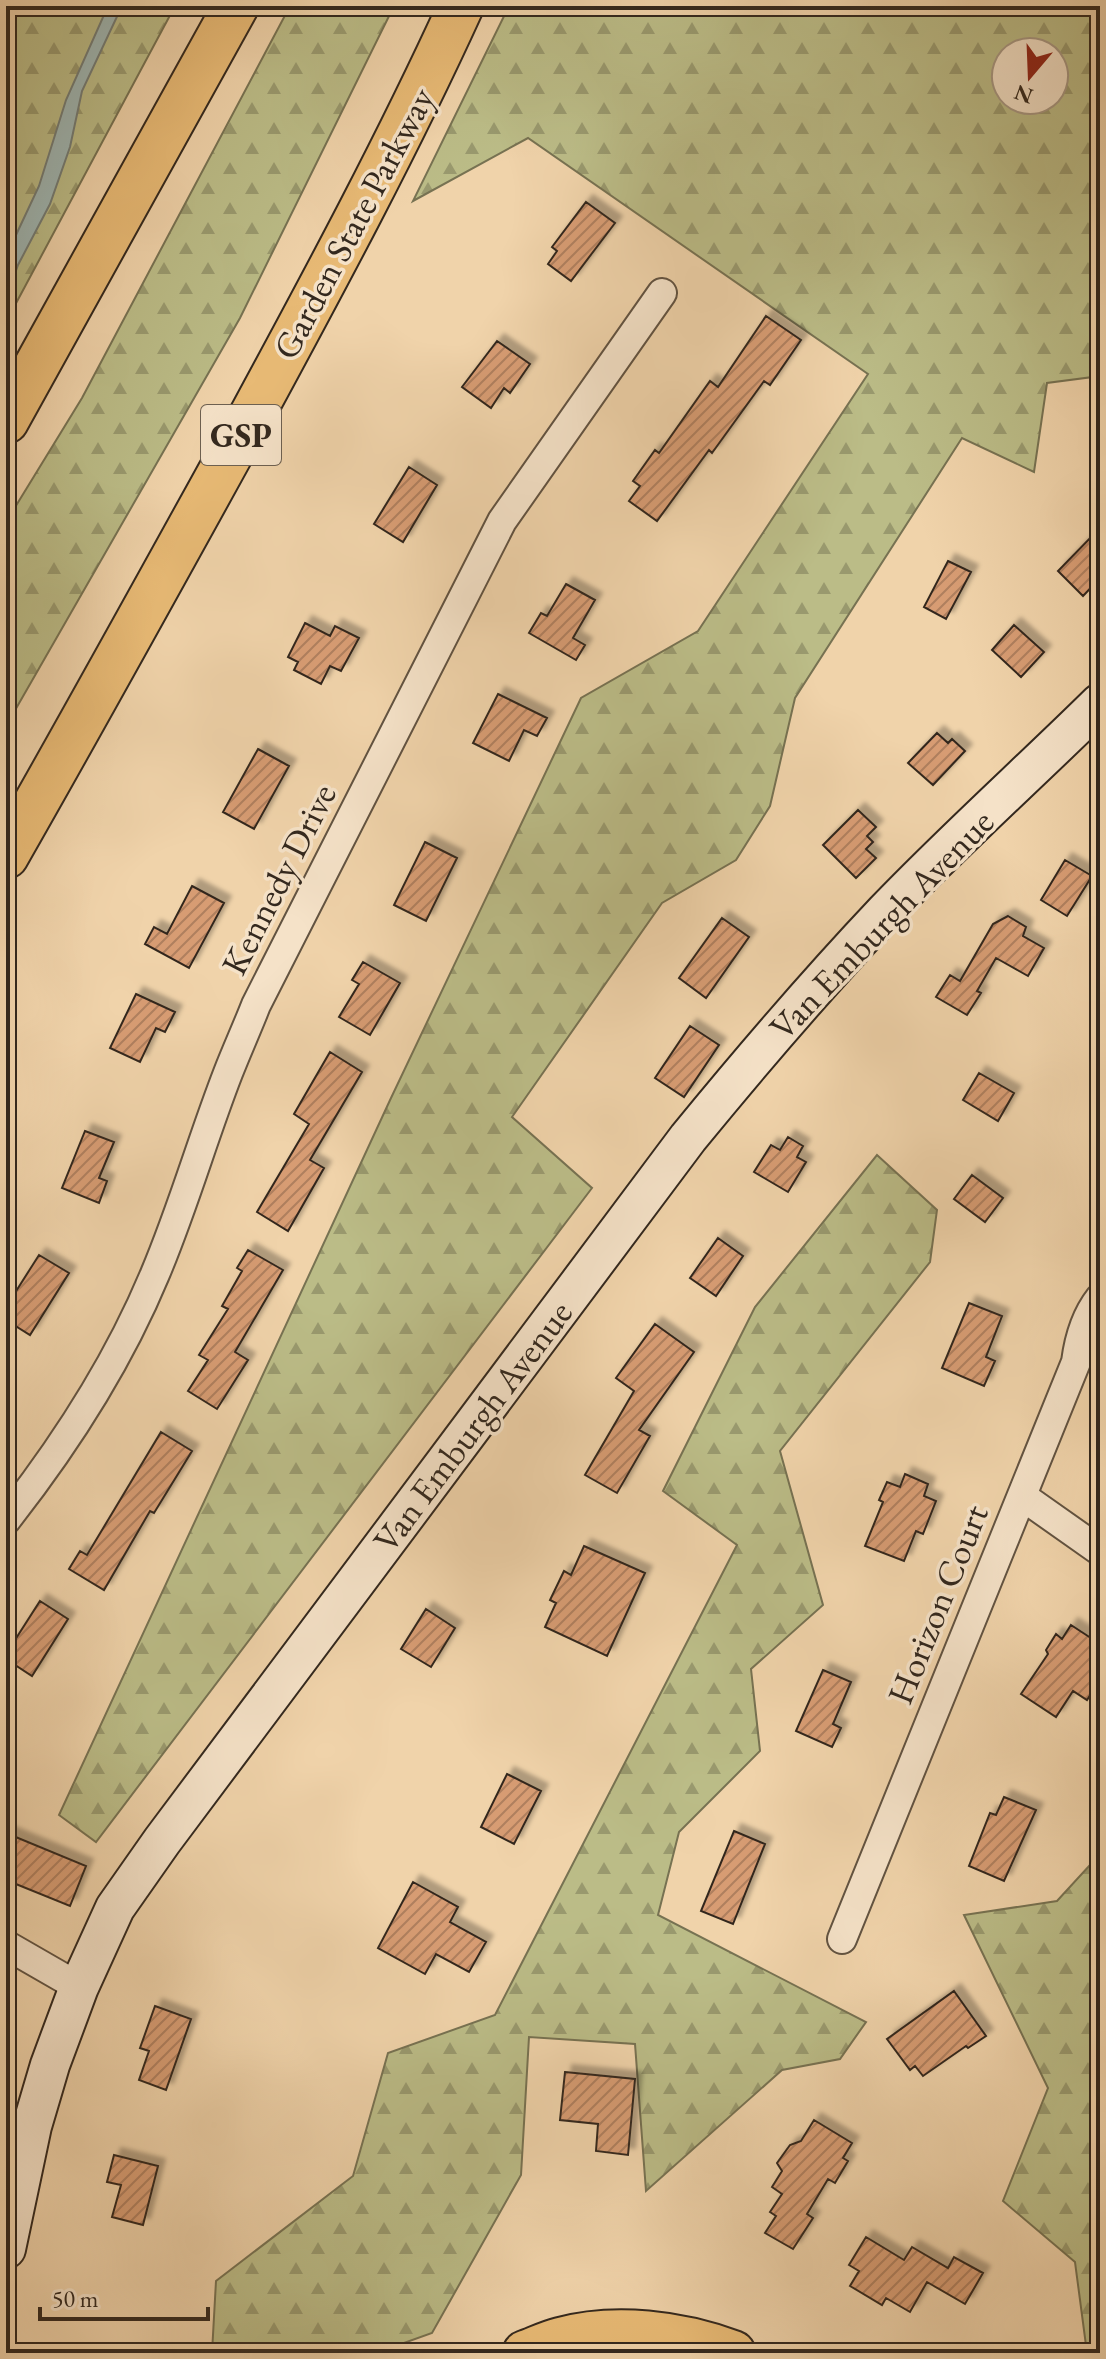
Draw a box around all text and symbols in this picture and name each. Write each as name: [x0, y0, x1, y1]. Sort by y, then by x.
north arrow: [990, 36, 1070, 116]
text: N: [1010, 78, 1037, 111]
street label: Garden State Parkway: [262, 79, 445, 367]
road number: GSP: [201, 405, 281, 465]
street label: Kennedy Drive: [210, 776, 347, 983]
street label: Van Emburgh Avenue: [759, 799, 1004, 1050]
street label: Van Emburgh Avenue: [362, 1291, 583, 1562]
street label: Horizon Court: [876, 1497, 999, 1711]
scale bar: [40, 2271, 208, 2321]
text: 50 m: [52, 2283, 99, 2314]

